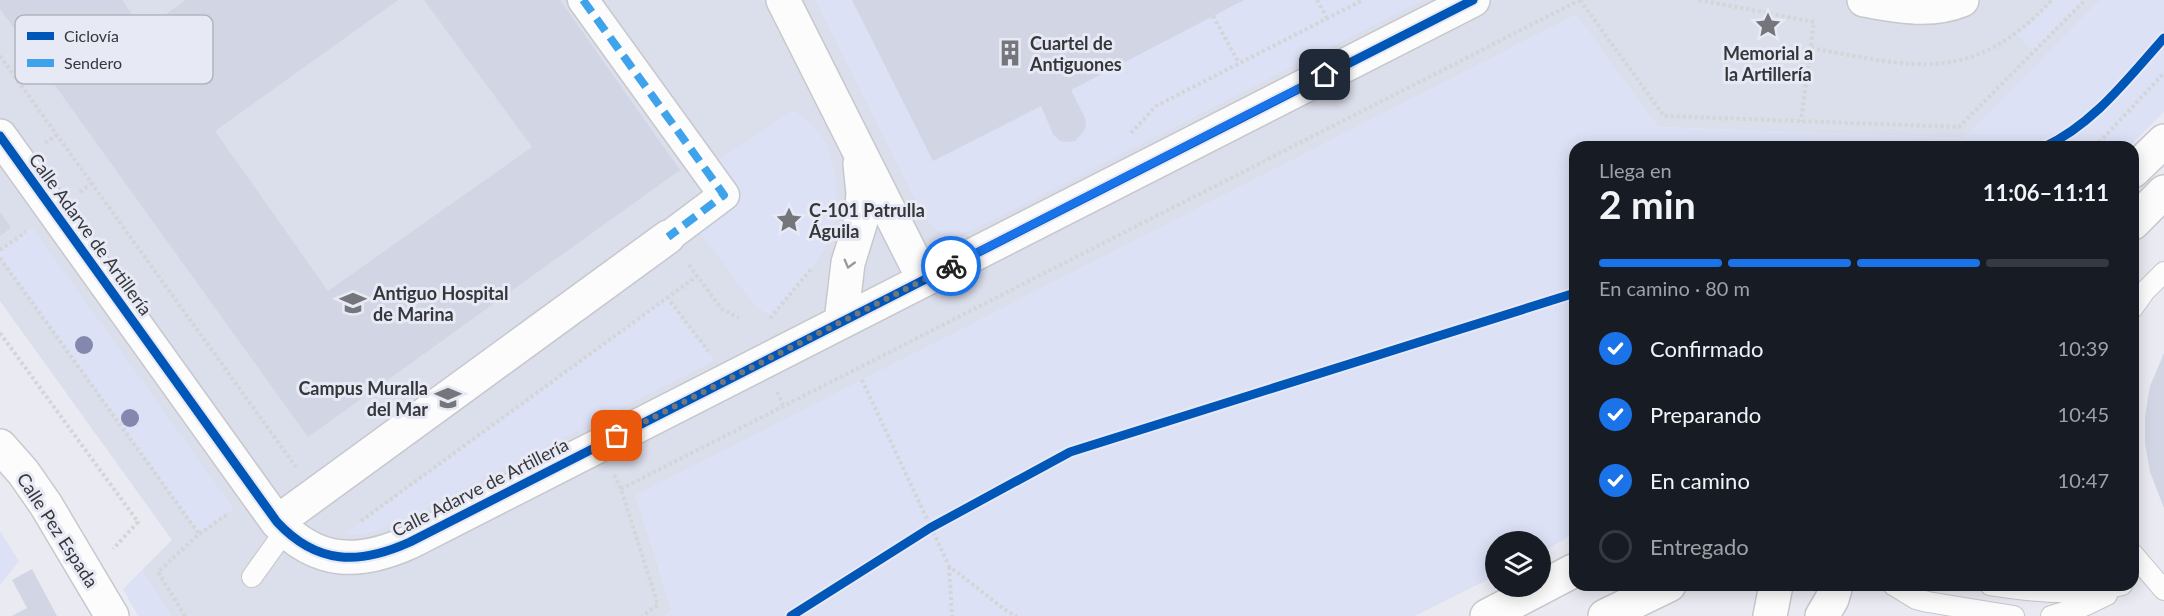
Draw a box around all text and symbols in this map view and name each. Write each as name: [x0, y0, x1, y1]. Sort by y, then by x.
place icon: Memorial a la Artillería: [1753, 10, 1783, 40]
legend: [15, 15, 213, 84]
text: Ciclovía: [64, 26, 119, 45]
place label: Cuartel de Antiguones: [1029, 32, 1122, 75]
building icon: Cuartel de Antiguones: [995, 38, 1025, 68]
place label: Memorial a la Artillería: [1723, 42, 1813, 85]
pin: [1299, 49, 1350, 100]
text: Sendero: [64, 53, 122, 72]
icon: home: [1308, 58, 1341, 91]
street label: Calle Adarve de Artillería: [25, 149, 157, 319]
text: Llega en: [1599, 158, 1672, 182]
text: 11:06–11:11: [1983, 179, 2109, 206]
text: 2 min: [1599, 181, 1696, 227]
place label: C-101 Patrulla Águila: [808, 199, 925, 242]
place icon: C-101 Patrulla Águila: [774, 205, 804, 235]
courier: [921, 236, 981, 296]
icon: bike: [935, 250, 968, 283]
one-way arrow: [844, 258, 857, 268]
text: En camino · 80 m: [1599, 276, 1750, 300]
place label: Antiguo Hospital de Marina: [372, 282, 508, 325]
school or university icon: Antiguo Hospital de Marina: [338, 288, 368, 318]
icon: check: [1599, 332, 1632, 365]
text: Confirmado: [1650, 335, 1763, 362]
text: 10:39: [2058, 336, 2109, 360]
place label: Campus Muralla del Mar: [298, 377, 428, 420]
school or university icon: Campus Muralla del Mar: [433, 383, 463, 413]
icon: check: [1599, 398, 1632, 431]
text: Preparando: [1650, 401, 1761, 428]
text: 10:45: [2058, 402, 2109, 426]
pin: [591, 410, 642, 461]
icon: bag: [600, 419, 633, 452]
street label: Calle Adarve de Artillería: [388, 433, 572, 541]
icon: check: [1599, 464, 1632, 497]
text: En camino: [1650, 467, 1750, 494]
text: 10:47: [2058, 468, 2109, 492]
street label: Calle Pez Espada: [13, 469, 103, 591]
map controls: [1485, 531, 1551, 597]
button: layers: [1485, 531, 1551, 597]
text: Entregado: [1650, 533, 1749, 560]

